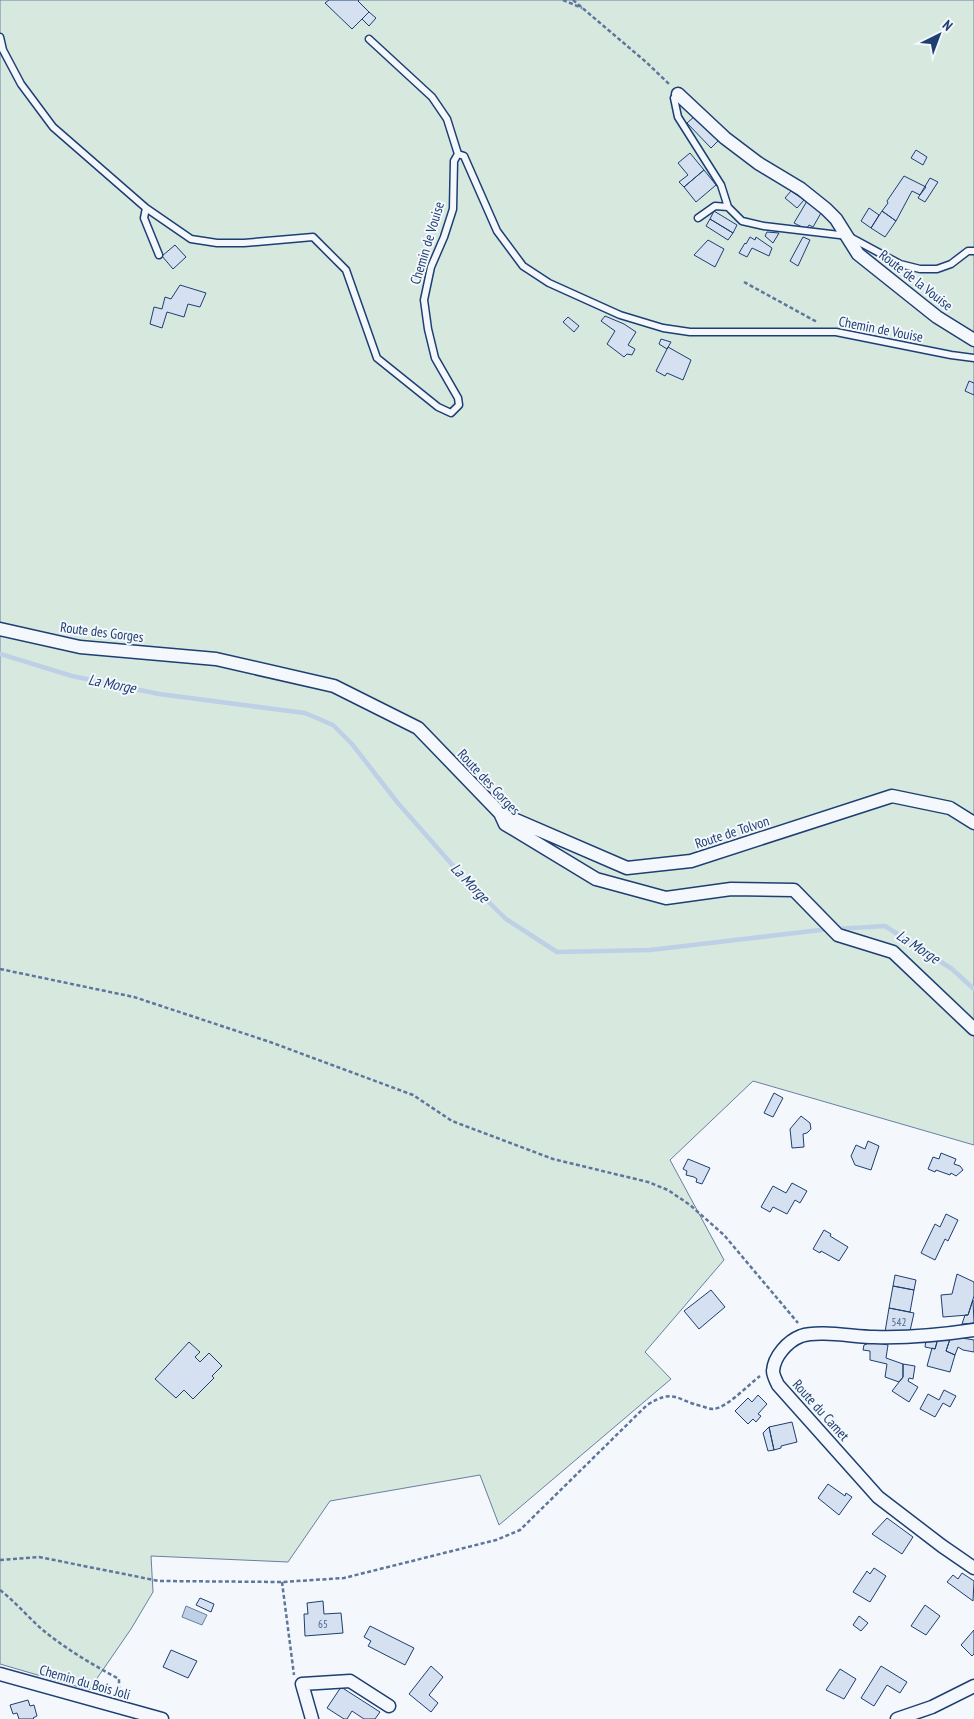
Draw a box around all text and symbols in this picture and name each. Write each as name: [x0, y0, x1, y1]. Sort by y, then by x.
north arrow: [914, 10, 964, 60]
text: N: [939, 16, 957, 35]
street label: Chemin de Vouise: [406, 199, 448, 287]
street label: Route de la Vouise: [876, 246, 957, 314]
street label: Chemin de Vouise: [837, 312, 925, 346]
street label: Route des Gorges: [59, 618, 145, 646]
water label: La Morge: [87, 670, 138, 698]
street label: Route des Gorges: [454, 745, 524, 819]
street label: Route de Tolvon: [693, 812, 771, 852]
water label: La Morge: [447, 859, 494, 907]
water label: La Morge: [893, 926, 944, 968]
house number: 542: [892, 1315, 906, 1329]
street label: Route du Camet: [789, 1376, 853, 1445]
house number: 65: [318, 1617, 328, 1631]
street label: Chemin du Bois Joli: [37, 1660, 133, 1704]

